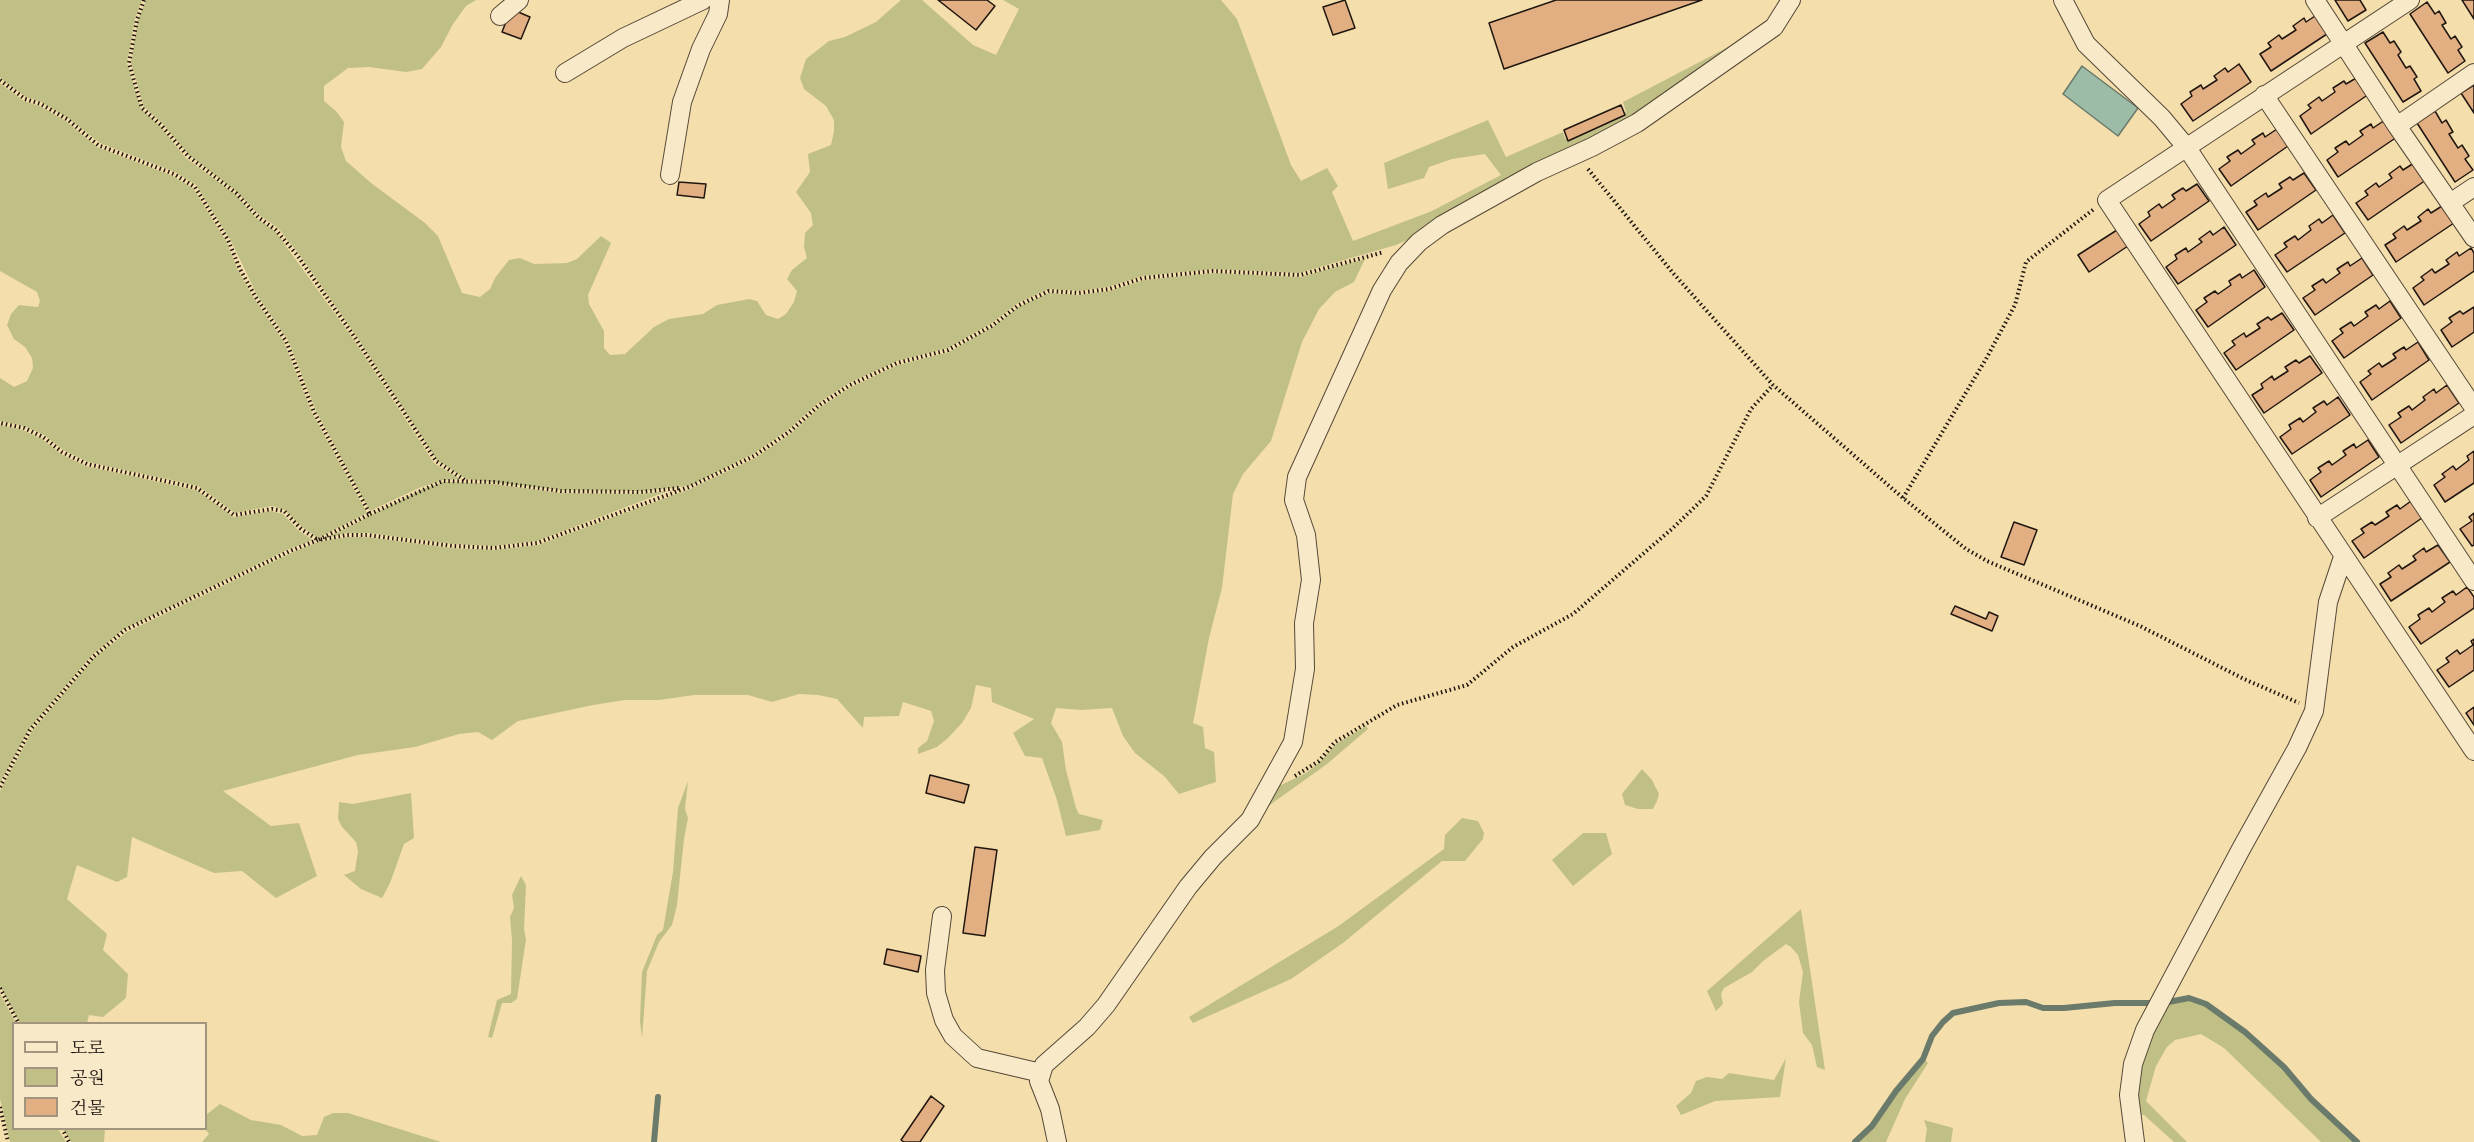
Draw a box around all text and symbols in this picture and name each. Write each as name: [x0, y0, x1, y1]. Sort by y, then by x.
legend: [12, 1022, 207, 1130]
text: 도로: [70, 1038, 105, 1061]
text: 공원: [70, 1068, 105, 1091]
text: 건물: [70, 1098, 105, 1121]

